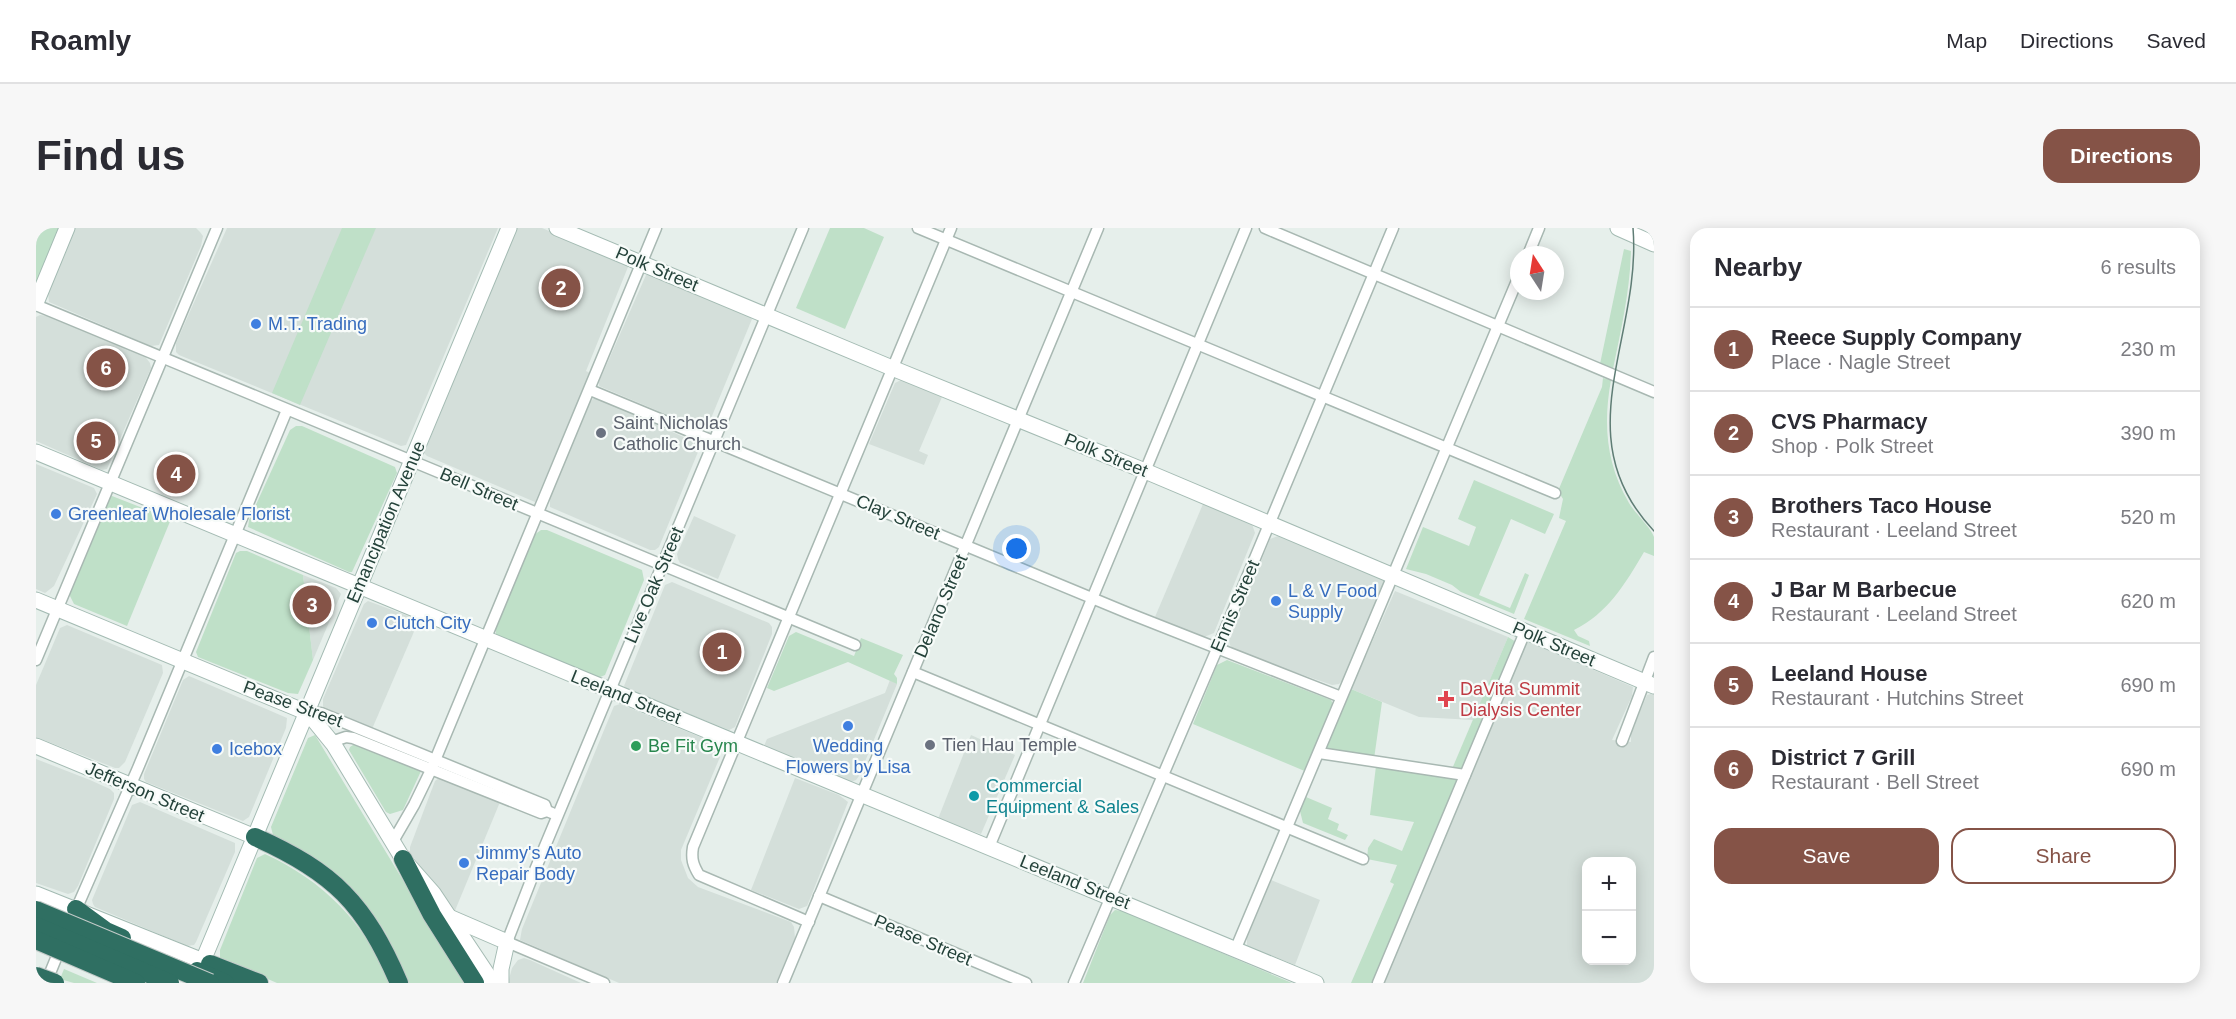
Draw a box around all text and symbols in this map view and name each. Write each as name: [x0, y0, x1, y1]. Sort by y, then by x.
text: Roamly: [30, 25, 131, 56]
text: Map: [1946, 29, 1987, 52]
text: Directions: [2020, 29, 2113, 52]
text: Saved: [2146, 29, 2206, 52]
button: Directions: [2043, 129, 2200, 183]
text: Find us: [36, 132, 185, 179]
street label: Polk Street: [613, 243, 701, 295]
north arrow: [1510, 246, 1564, 300]
text: Nearby: [1714, 252, 1802, 282]
text: 6 results: [2100, 256, 2176, 278]
pin: 2: [542, 266, 580, 310]
place label: M.T. Trading: [268, 314, 367, 334]
marker: M.T. Trading: [249, 317, 263, 331]
text: Reece Supply Company: [1771, 325, 2022, 350]
text: 1: [1728, 338, 1739, 360]
text: 230 m: [2120, 338, 2176, 360]
pin: 6: [86, 346, 126, 390]
text: Place · Nagle Street: [1771, 351, 1950, 373]
text: CVS Pharmacy: [1771, 409, 1928, 434]
place label: Saint Nicholas Catholic Church: [613, 413, 741, 454]
pin: 5: [76, 418, 116, 464]
text: 2: [1728, 422, 1739, 444]
text: 390 m: [2120, 422, 2176, 444]
marker: Saint Nicholas Catholic Church: [594, 426, 608, 440]
street label: Polk Street: [1061, 429, 1151, 481]
text: Shop · Polk Street: [1771, 435, 1933, 457]
street label: Emancipation Avenue: [343, 438, 429, 606]
pin: 4: [156, 452, 196, 496]
street label: Bell Street: [437, 464, 521, 514]
street label: Clay Street: [853, 490, 943, 544]
text: Brothers Taco House: [1771, 493, 1992, 518]
place label: Greenleaf Wholesale Florist: [68, 504, 290, 524]
text: 3: [1728, 506, 1739, 528]
text: 520 m: [2120, 506, 2176, 528]
marker: Greenleaf Wholesale Florist: [49, 507, 63, 521]
text: Restaurant · Leeland Street: [1771, 519, 2017, 541]
street label: Live Oak Street: [621, 524, 687, 646]
your location: [1002, 534, 1031, 563]
street label: Delano Street: [910, 551, 972, 661]
street label: Ennis Street: [1207, 557, 1263, 655]
text: J Bar M Barbecue: [1771, 577, 1957, 602]
place label: L & V Food Supply: [1288, 581, 1377, 622]
pin: 3: [292, 582, 332, 628]
text: 4: [1728, 590, 1739, 612]
text: 620 m: [2120, 590, 2176, 612]
marker: L & V Food Supply: [1269, 594, 1283, 608]
text: Restaurant · Leeland Street: [1771, 603, 2017, 625]
place label: Clutch City: [384, 613, 471, 633]
marker: Clutch City: [365, 616, 379, 630]
street label: Polk Street: [1510, 618, 1598, 670]
pin: 1: [702, 630, 742, 674]
text: Leeland House: [1771, 661, 1927, 686]
street label: Leeland Street: [568, 666, 684, 728]
text: 5: [1728, 674, 1739, 696]
text: 690 m: [2120, 674, 2176, 696]
street label: Pease Street: [241, 677, 345, 731]
place label: DaVita Summit Dialysis Center: [1460, 679, 1581, 720]
text: Restaurant · Hutchins Street: [1771, 687, 2023, 709]
marker: DaVita Summit Dialysis Center: [1437, 690, 1455, 708]
marker: Wedding Flowers by Lisa: [841, 719, 855, 733]
place label: Tien Hau Temple: [942, 735, 1077, 755]
place label: Be Fit Gym: [648, 736, 738, 756]
place label: Wedding Flowers by Lisa: [785, 736, 912, 777]
marker: Tien Hau Temple: [923, 738, 937, 752]
place label: Icebox: [229, 739, 282, 759]
marker: Be Fit Gym: [629, 739, 643, 753]
marker: Icebox: [210, 742, 224, 756]
text: District 7 Grill: [1771, 745, 1915, 770]
street label: Jefferson Street: [83, 758, 207, 826]
text: 6: [1728, 758, 1739, 780]
text: 690 m: [2120, 758, 2176, 780]
text: Restaurant · Bell Street: [1771, 771, 1979, 793]
place label: Commercial Equipment & Sales: [986, 776, 1139, 817]
marker: Commercial Equipment & Sales: [967, 789, 981, 803]
button: Save: [1714, 828, 1939, 884]
button: Share: [1951, 828, 2176, 884]
place label: Jimmy's Auto Repair Body: [476, 843, 581, 884]
street label: Leeland Street: [1017, 851, 1133, 913]
marker: Jimmy's Auto Repair Body: [457, 856, 471, 870]
map controls: [1582, 857, 1636, 965]
button: +: [1582, 857, 1636, 911]
street label: Pease Street: [871, 910, 975, 970]
button: −: [1582, 911, 1636, 965]

